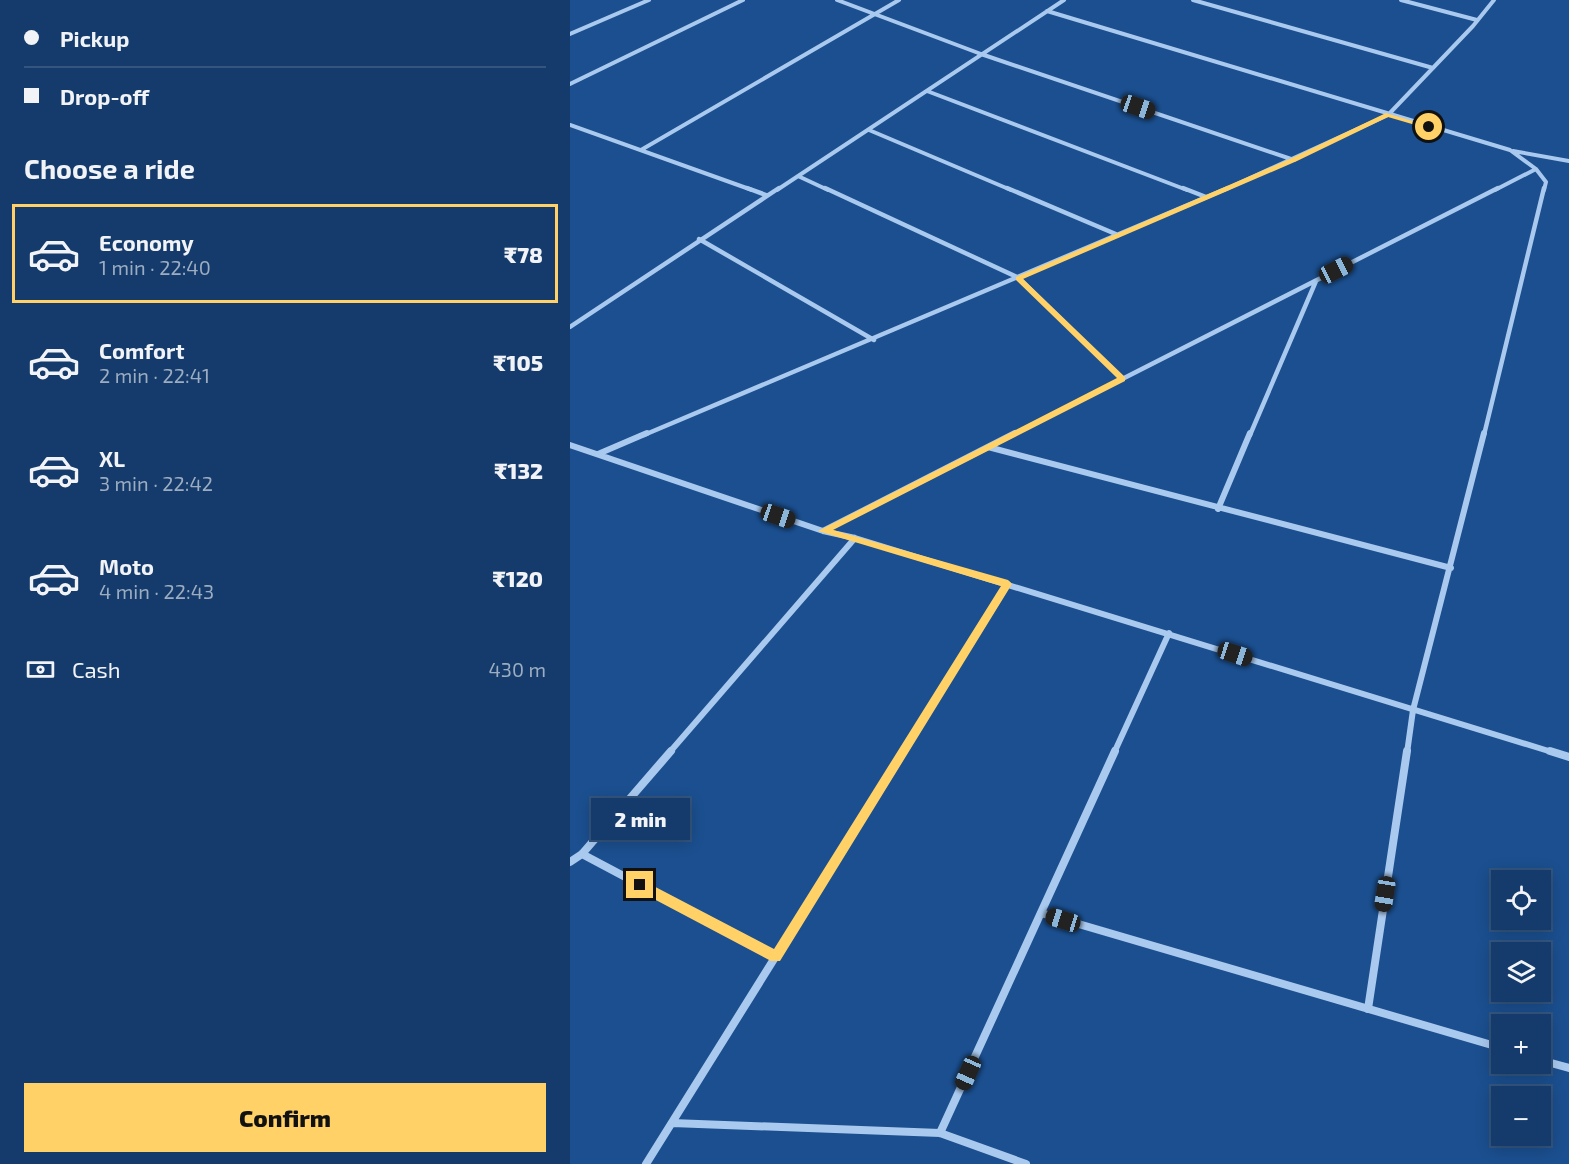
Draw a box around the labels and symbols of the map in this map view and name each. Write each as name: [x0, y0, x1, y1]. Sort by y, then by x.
car: [1118, 93, 1158, 121]
route start: [1415, 113, 1442, 140]
car: [1316, 254, 1356, 286]
car: [758, 502, 798, 530]
car: [1215, 640, 1255, 668]
callout: 2 min: [590, 798, 689, 840]
route end: [626, 871, 653, 898]
car: [1373, 875, 1397, 913]
car: [1043, 906, 1083, 934]
car: [952, 1053, 984, 1093]

